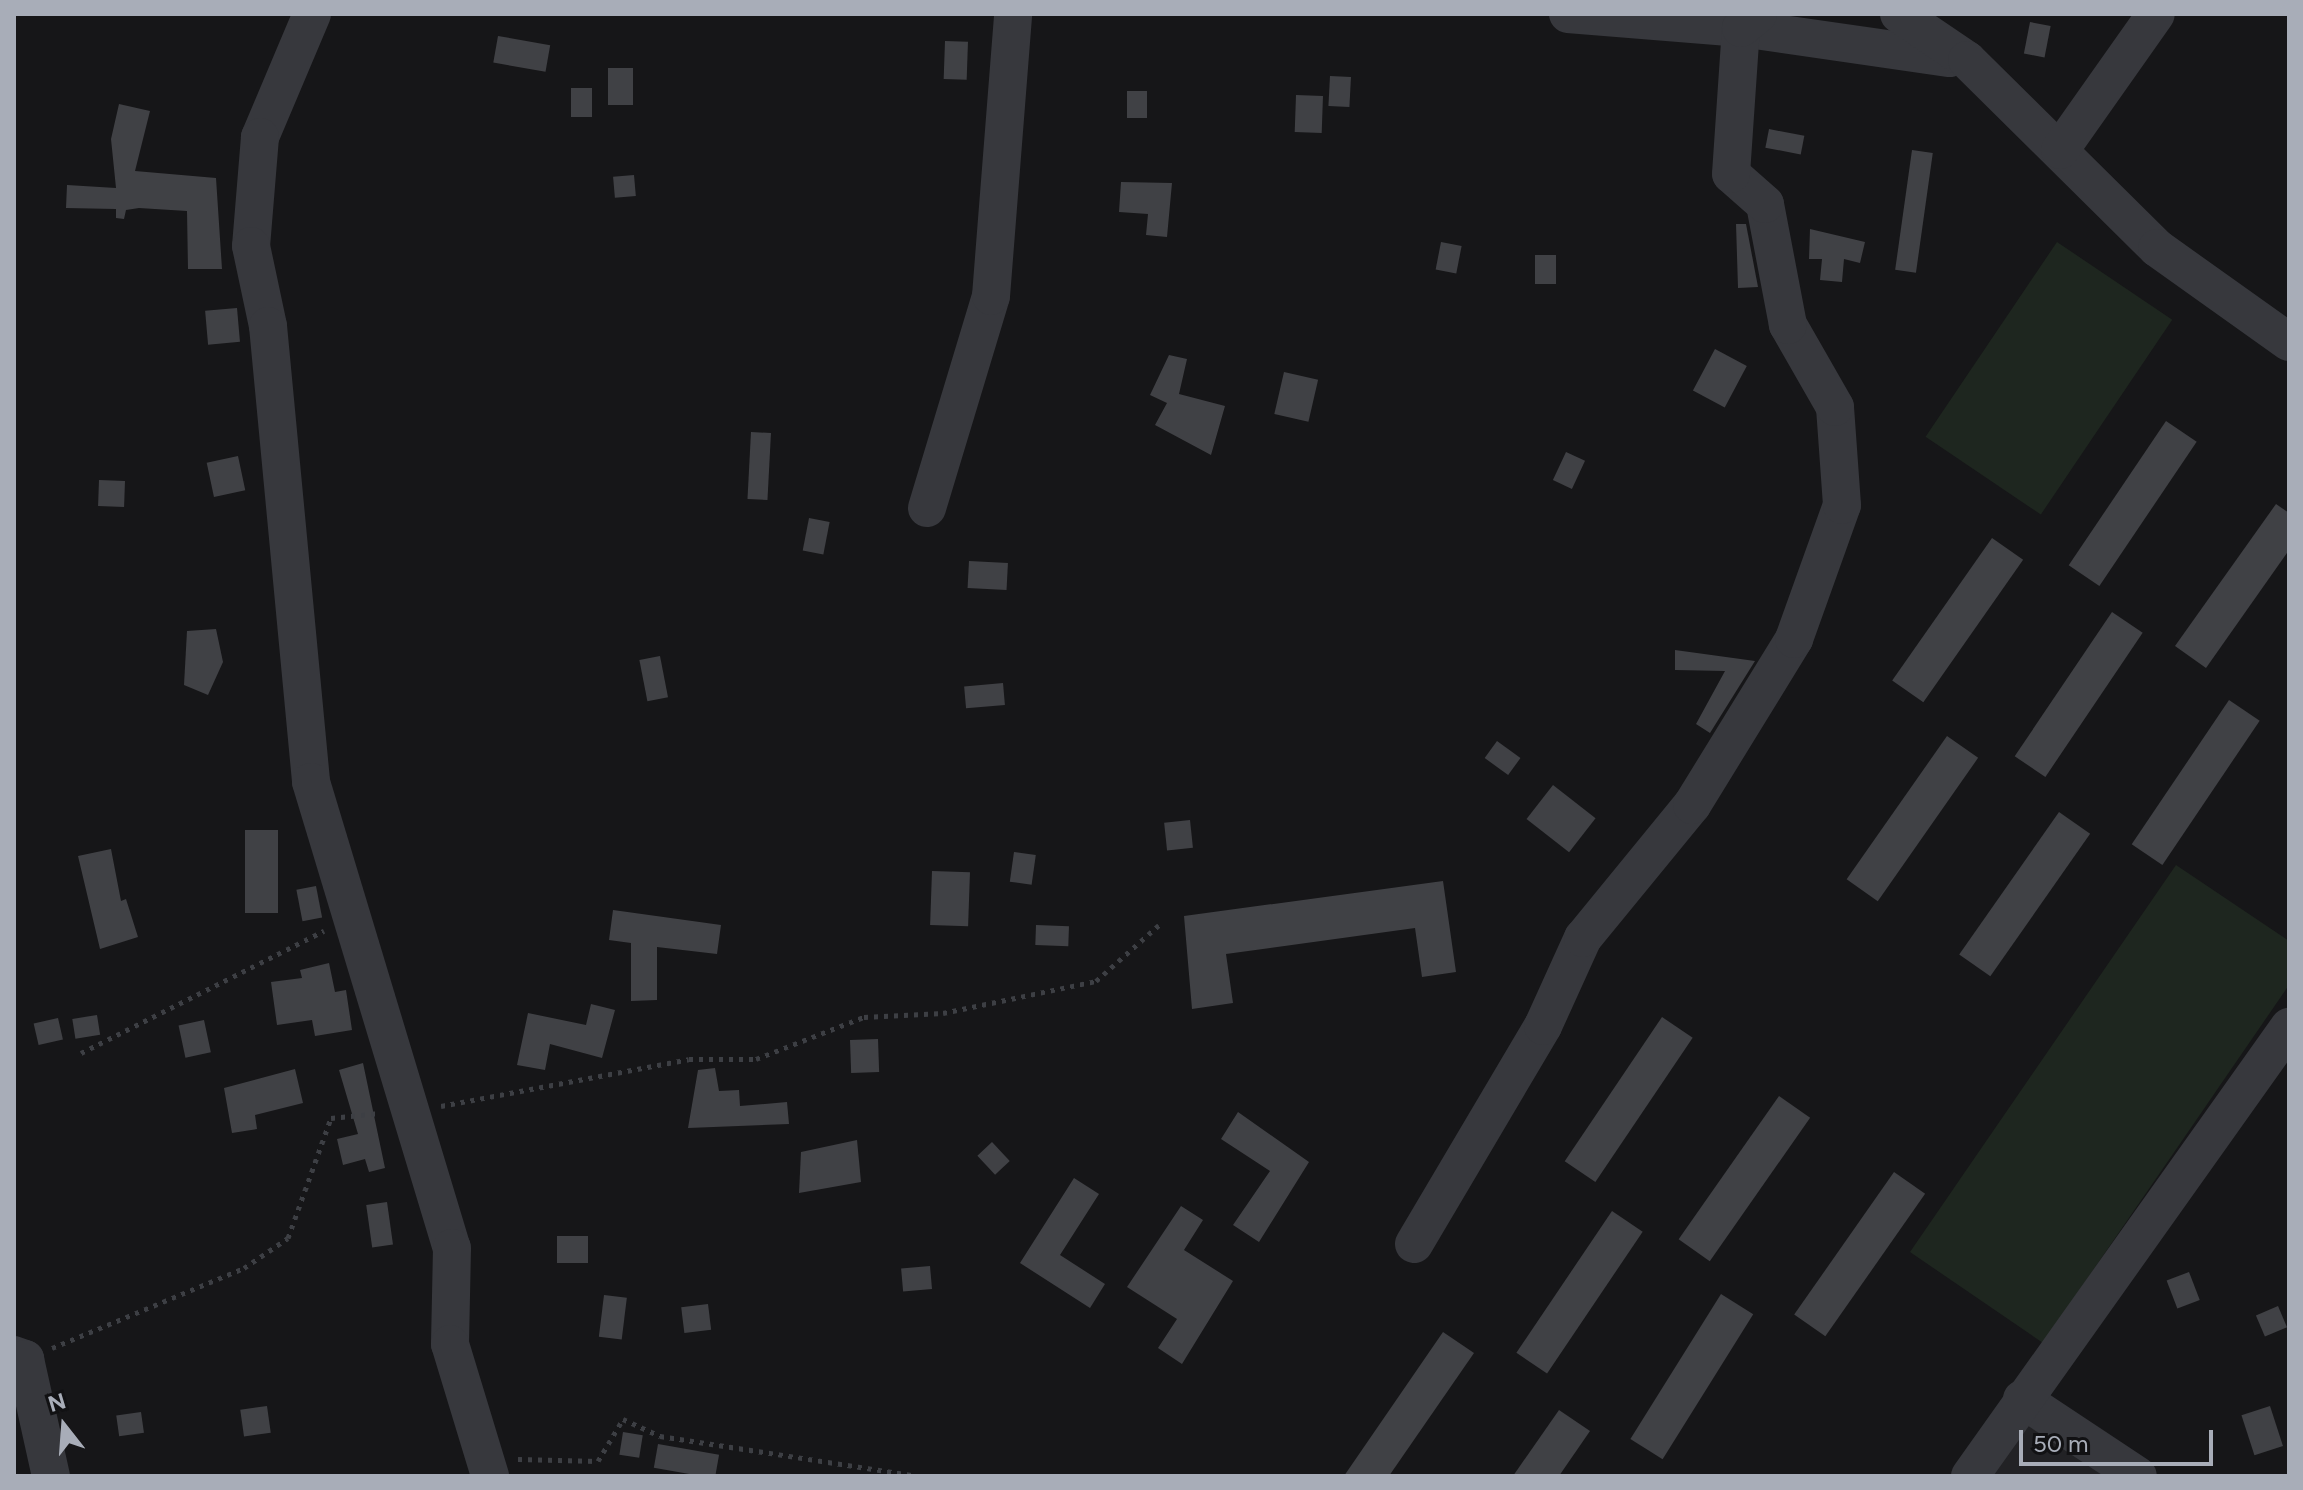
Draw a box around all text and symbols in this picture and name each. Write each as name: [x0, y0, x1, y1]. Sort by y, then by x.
north arrow: [24, 1386, 104, 1466]
text: N: [45, 1387, 69, 1418]
scale bar: [2023, 1414, 2217, 1464]
text: 50 m: [2033, 1429, 2089, 1458]

